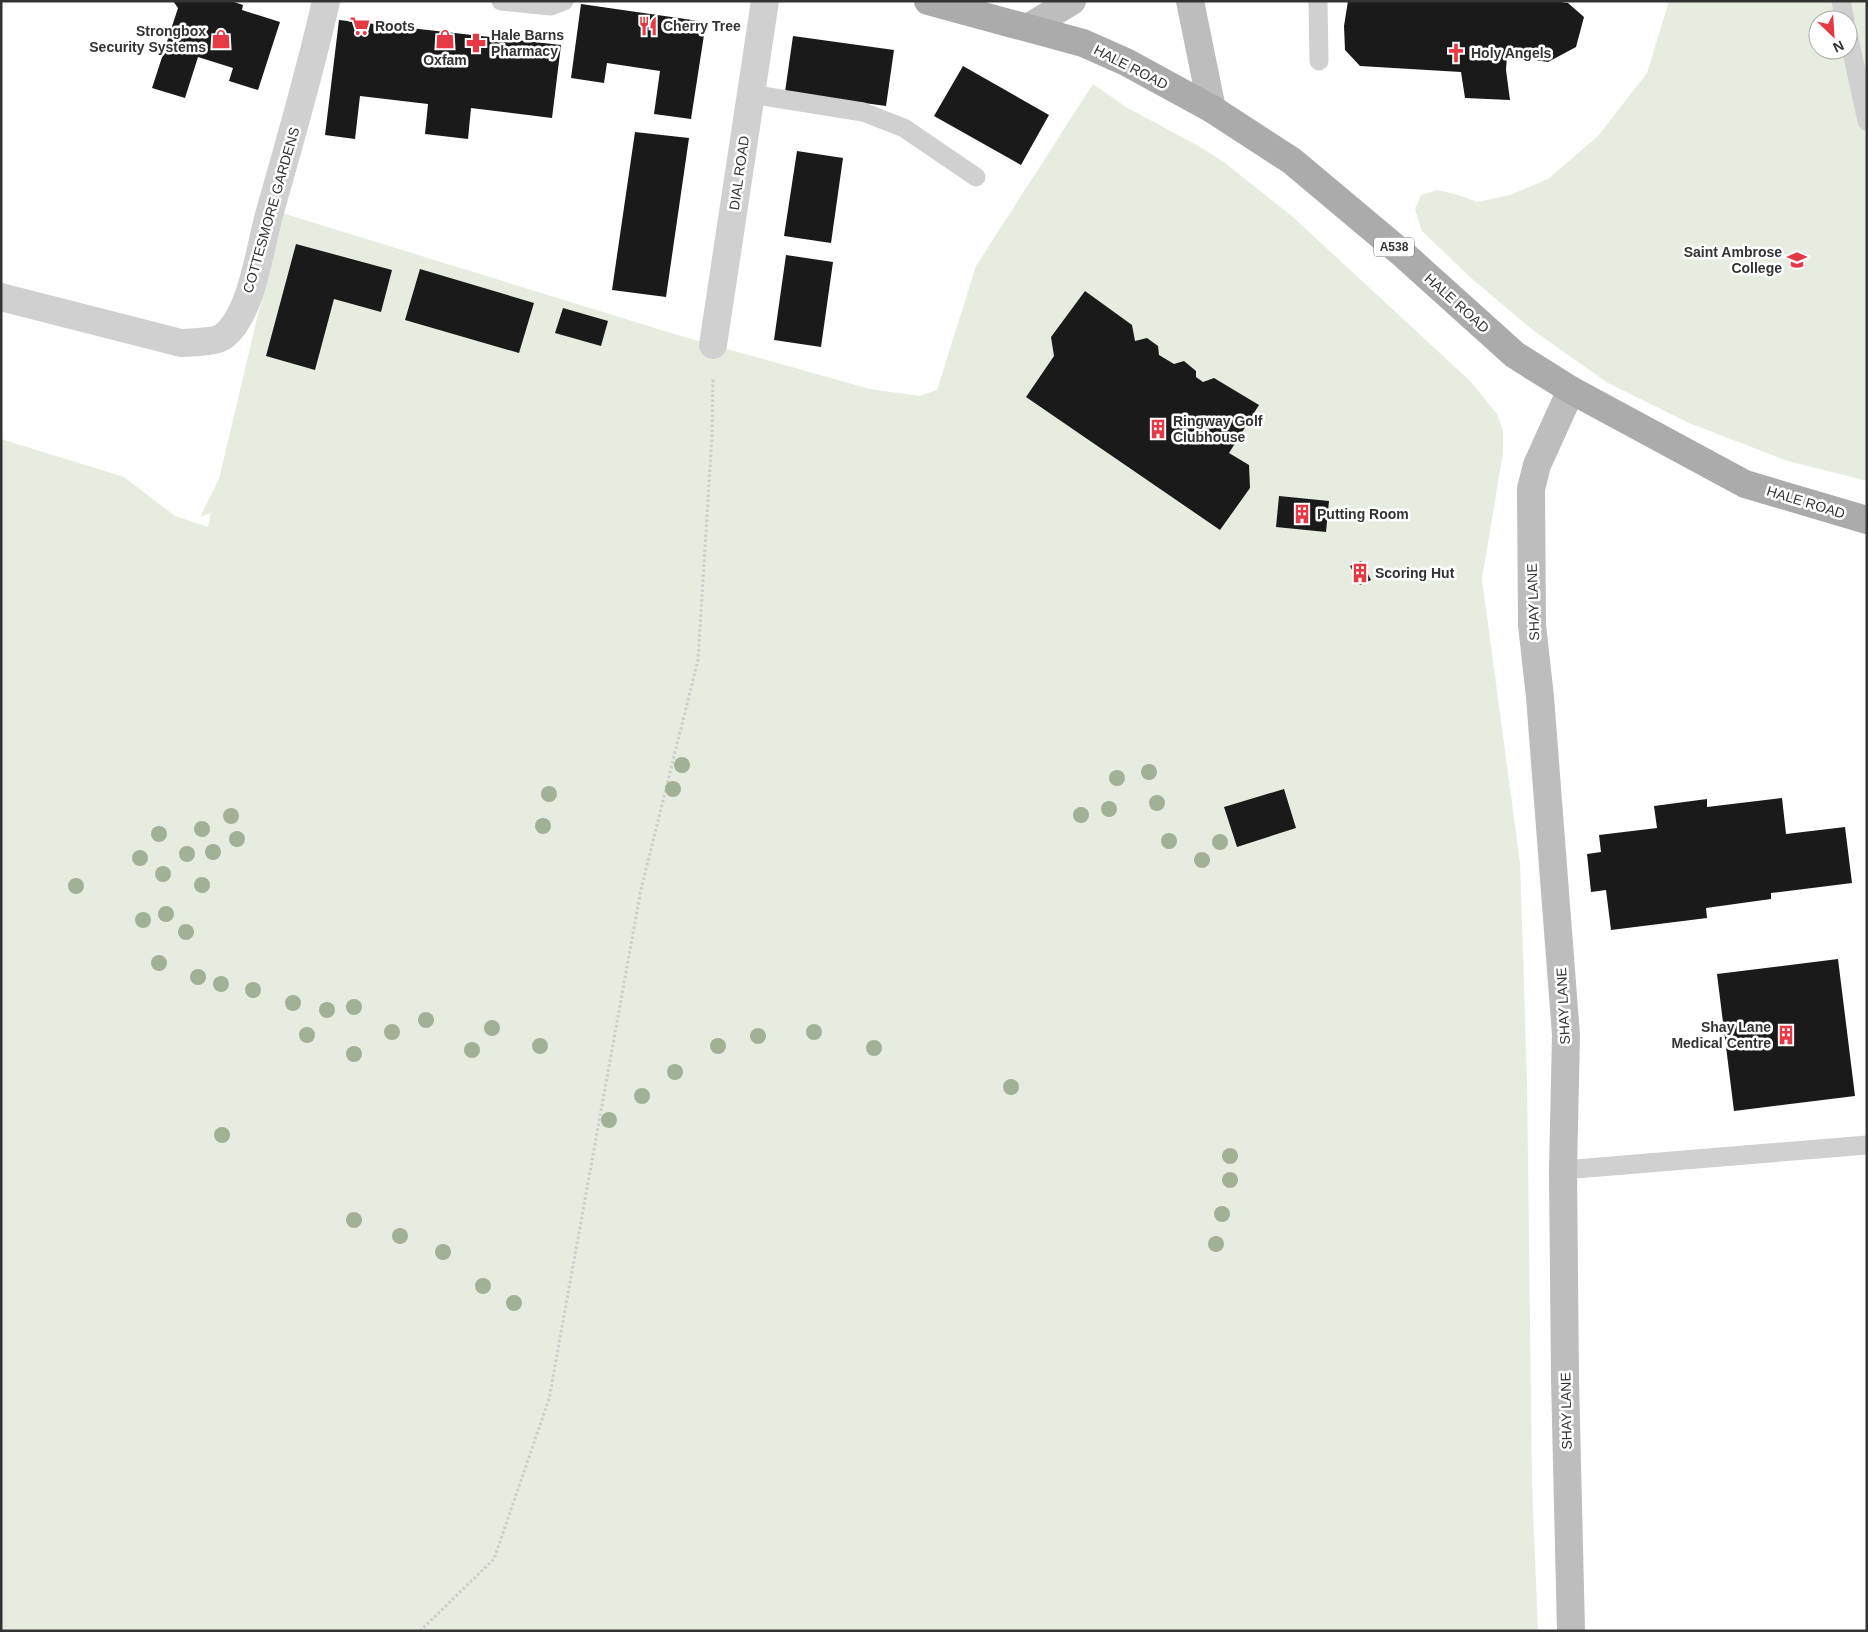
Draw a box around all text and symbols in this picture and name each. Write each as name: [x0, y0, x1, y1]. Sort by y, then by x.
north arrow: [1808, 10, 1858, 60]
supermarket icon: Roots: [349, 15, 371, 37]
restaurant icon: Cherry Tree: [637, 15, 659, 37]
place label: Roots: [375, 18, 415, 34]
place label: Cherry Tree: [663, 18, 741, 34]
place label: Strongbox Security Systems: [89, 23, 206, 55]
place label: Hale Barns Pharmacy: [491, 27, 564, 59]
shop icon: Strongbox Security Systems: [210, 28, 232, 50]
shop icon: Oxfam: [434, 28, 456, 50]
pharmacy icon: Hale Barns Pharmacy: [465, 32, 487, 54]
text: N: [1831, 37, 1846, 56]
street label: HALE ROAD: [1091, 42, 1171, 92]
church icon: Holy Angels: [1445, 42, 1467, 64]
place label: Holy Angels: [1471, 45, 1552, 61]
place label: Oxfam: [423, 52, 467, 68]
street label: COTTESMORE GARDENS: [240, 125, 302, 295]
street label: DIAL ROAD: [726, 135, 752, 211]
road number: A538: [1374, 238, 1414, 256]
place label: Saint Ambrose College: [1684, 244, 1782, 276]
school or university icon: Saint Ambrose College: [1786, 249, 1808, 271]
street label: HALE ROAD: [1422, 270, 1492, 336]
place label: Ringway Golf Clubhouse: [1173, 413, 1263, 445]
building icon: Ringway Golf Clubhouse: [1147, 418, 1169, 440]
street label: HALE ROAD: [1765, 483, 1847, 521]
building icon: Putting Room: [1291, 503, 1313, 525]
place label: Putting Room: [1317, 506, 1409, 522]
building icon: Scoring Hut: [1349, 562, 1371, 584]
street label: SHAY LANE: [1524, 563, 1542, 641]
place label: Scoring Hut: [1375, 565, 1455, 581]
street label: SHAY LANE: [1553, 967, 1573, 1045]
place label: Shay Lane Medical Centre: [1671, 1019, 1771, 1051]
building icon: Shay Lane Medical Centre: [1775, 1024, 1797, 1046]
street label: SHAY LANE: [1557, 1372, 1575, 1450]

